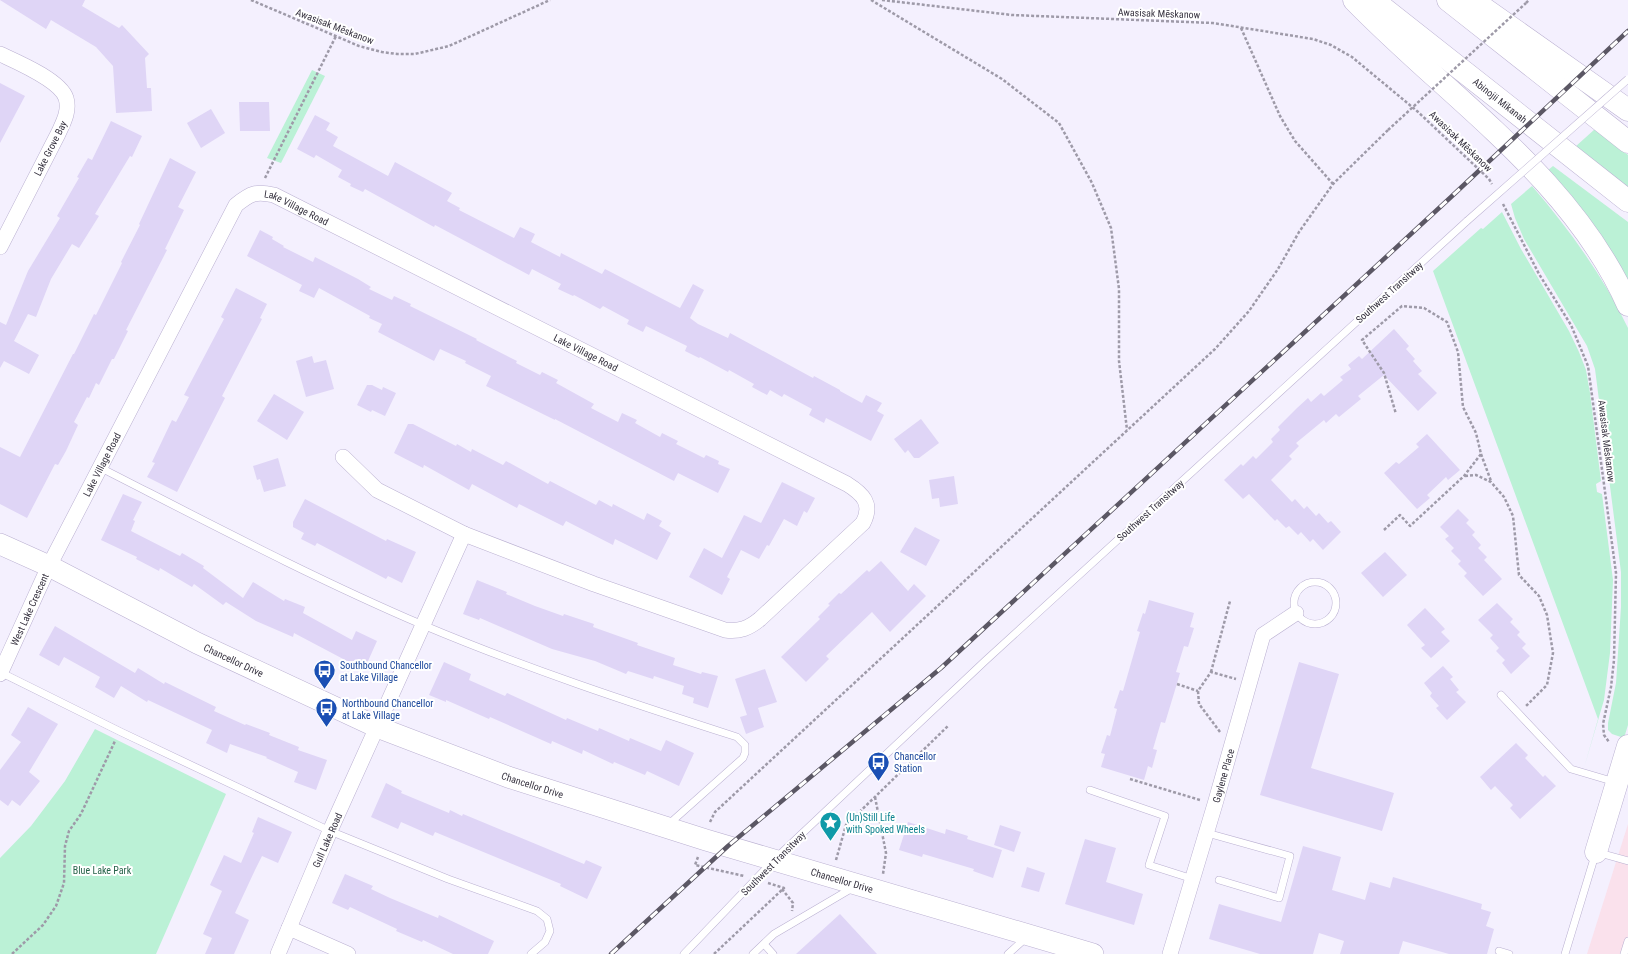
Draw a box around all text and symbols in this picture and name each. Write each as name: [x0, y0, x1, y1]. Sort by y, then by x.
street label: Awasisak Mēskanow: [294, 7, 376, 47]
street label: Awasisak Mēskanow: [1118, 7, 1201, 20]
street label: Abinojii Mikanah: [1471, 76, 1529, 125]
street label: Awasisak Mēskanow: [1427, 109, 1494, 174]
street label: Lake Grove Bay: [32, 119, 69, 178]
street label: Lake Village Road: [263, 188, 330, 228]
street label: Southwest Transitway: [1354, 259, 1425, 325]
street label: Lake Village Road: [552, 332, 620, 374]
street label: Awasisak Mēskanow: [1596, 400, 1617, 483]
street label: Lake Village Road: [81, 431, 123, 498]
street label: Southwest Transitway: [1115, 477, 1186, 543]
street label: West Lake Crescent: [9, 572, 51, 647]
street label: Chancellor Drive: [202, 642, 265, 679]
bus stop icon: Southbound Chancellor at Lake Village: [311, 658, 337, 691]
place label: Southbound Chancellor at Lake Village: [340, 660, 432, 683]
bus stop icon: Northbound Chancellor at Lake Village: [314, 696, 340, 729]
place label: Northbound Chancellor at Lake Village: [342, 698, 433, 721]
street label: Gaylene Place: [1211, 747, 1236, 804]
bus stop icon: Chancellor Station: [865, 749, 891, 782]
place label: Chancellor Station: [894, 751, 936, 774]
street label: Chancellor Drive: [500, 770, 565, 800]
place icon: (Un)Still Life with Spoked Wheels: [817, 810, 843, 843]
street label: Gull Lake Road: [311, 811, 344, 869]
place label: (Un)Still Life with Spoked Wheels: [846, 812, 925, 835]
street label: Southwest Transitway: [739, 829, 808, 898]
park label: Blue Lake Park: [73, 865, 132, 876]
street label: Chancellor Drive: [809, 866, 875, 895]

